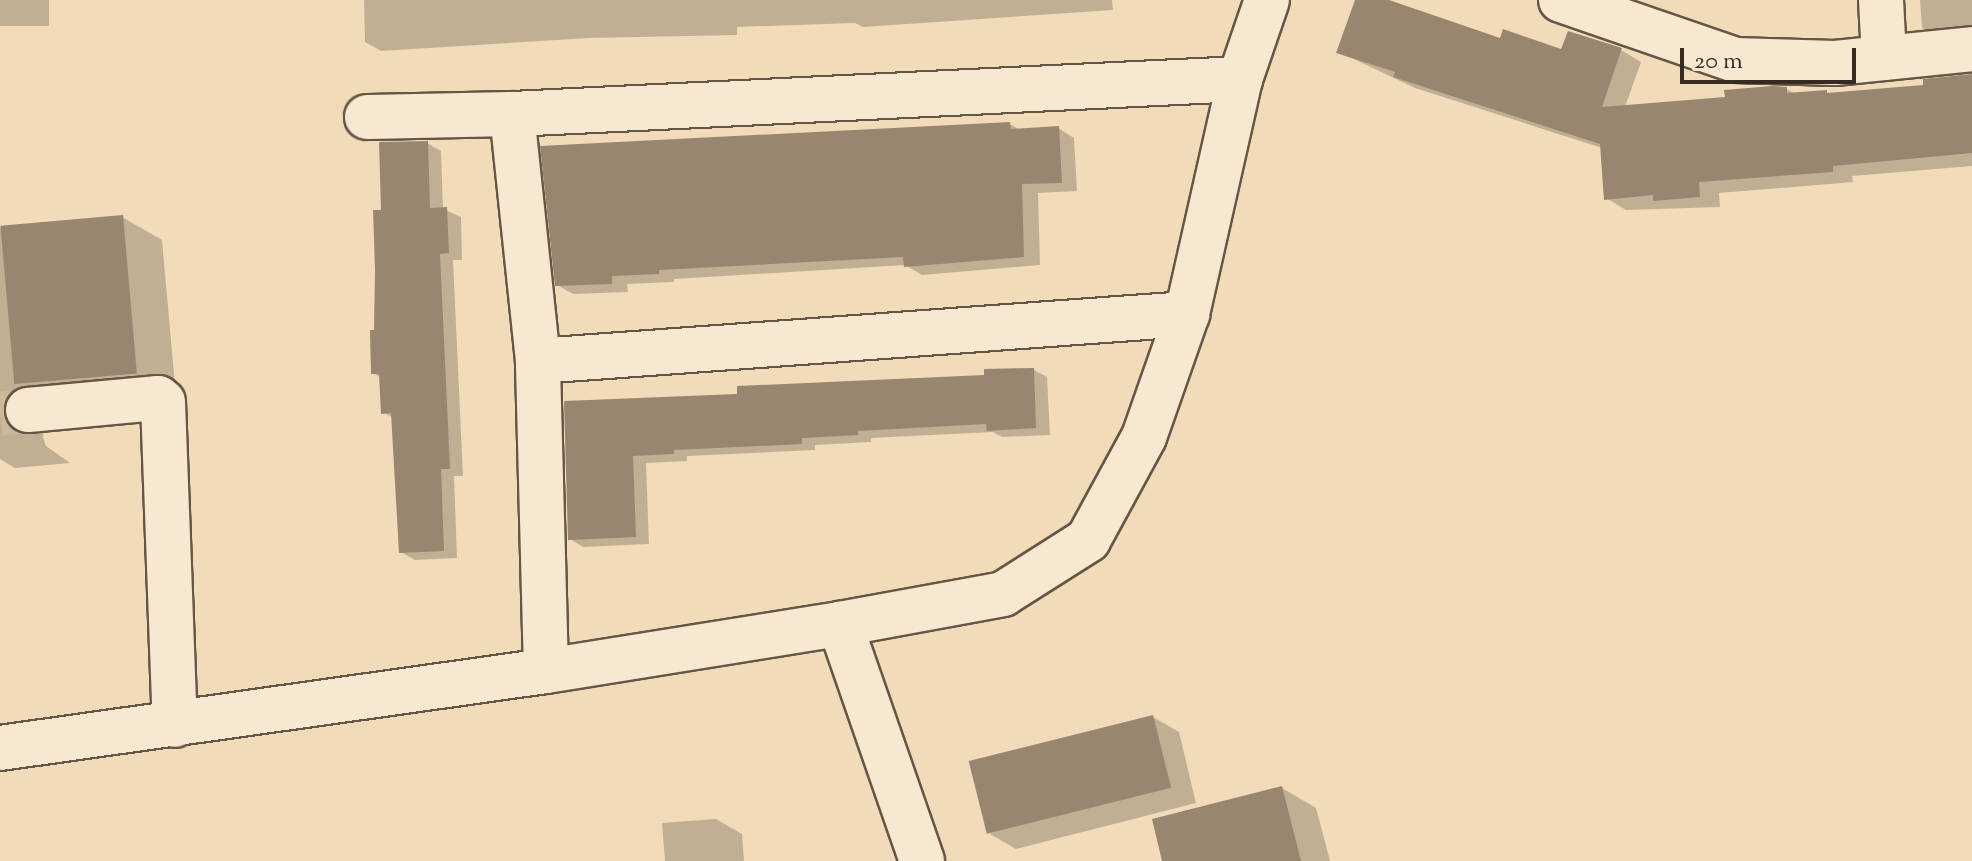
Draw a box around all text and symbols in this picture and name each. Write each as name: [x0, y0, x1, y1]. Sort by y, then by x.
scale bar: [1684, 32, 1860, 82]
text: 20 m: [1694, 45, 1743, 79]

